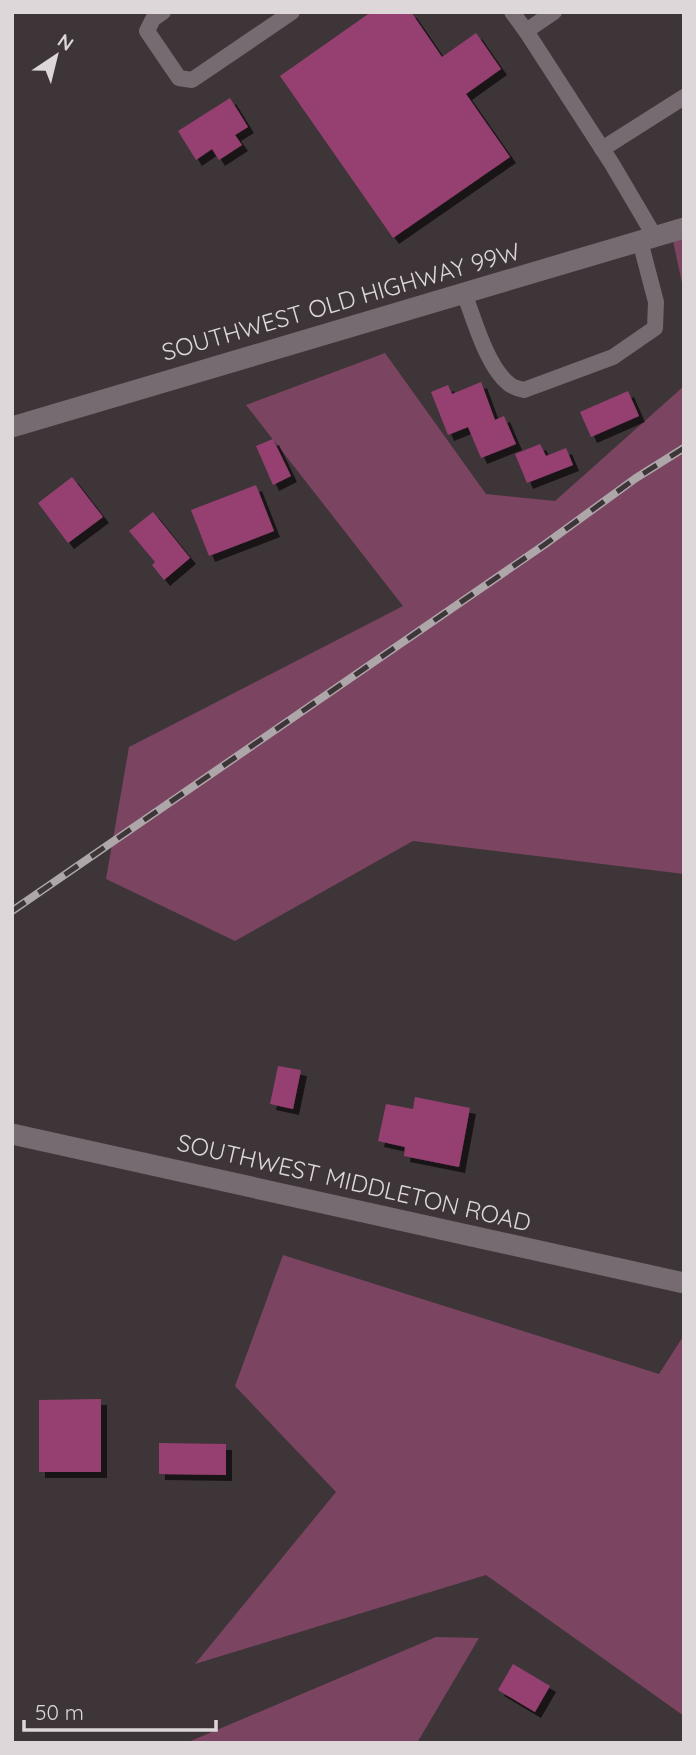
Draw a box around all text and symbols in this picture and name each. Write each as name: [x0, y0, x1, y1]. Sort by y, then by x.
north arrow: [21, 21, 91, 91]
text: N: [53, 28, 78, 56]
street label: SOUTHWEST OLD HIGHWAY 99W: [158, 235, 523, 367]
street label: SOUTHWEST MIDDLETON ROAD: [174, 1127, 534, 1237]
scale bar: [24, 1688, 217, 1732]
text: 50 m: [35, 1699, 84, 1725]

